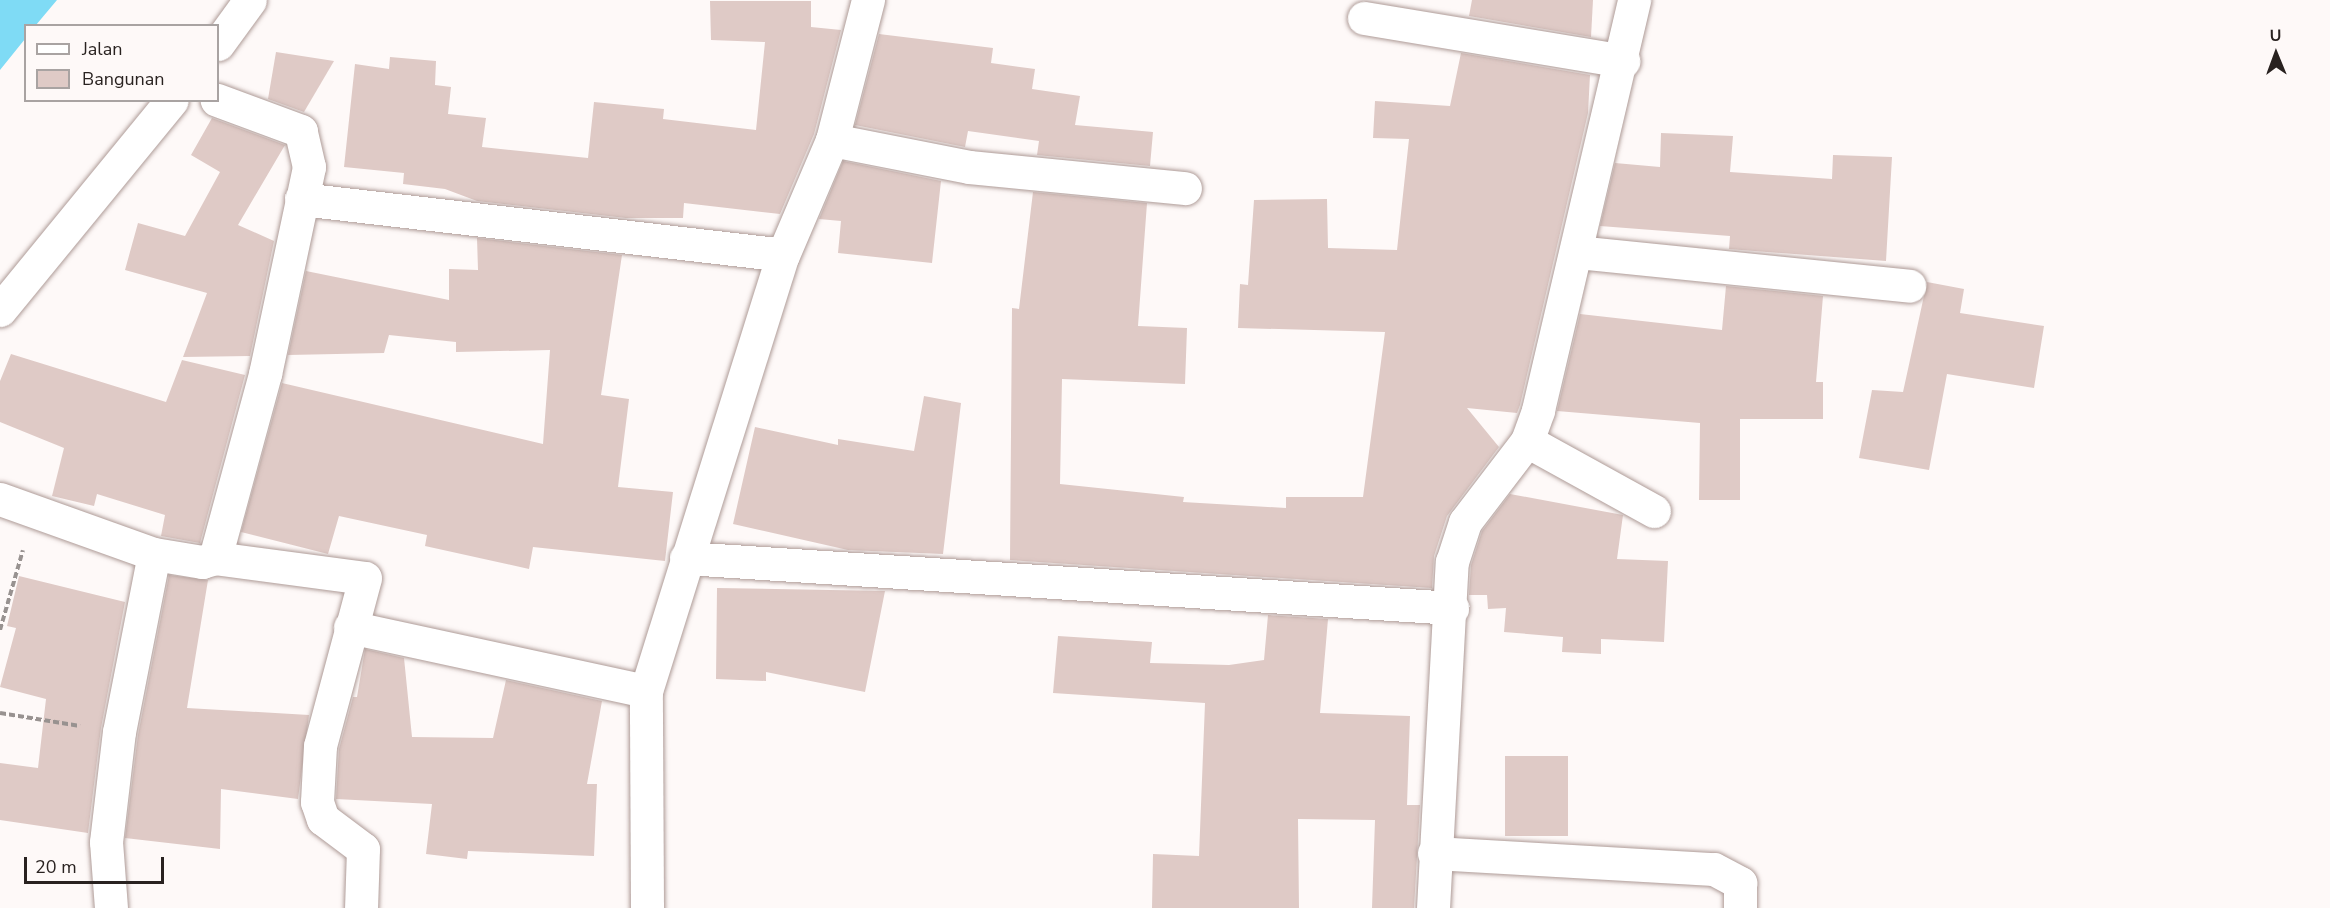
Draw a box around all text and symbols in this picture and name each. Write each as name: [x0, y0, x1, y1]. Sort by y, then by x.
legend: [24, 24, 219, 102]
north arrow: [2246, 24, 2306, 84]
text: U: [2270, 25, 2282, 47]
text: Jalan: [82, 37, 122, 61]
text: Bangunan: [82, 67, 165, 91]
scale bar: [27, 845, 166, 883]
text: 20 m: [35, 855, 77, 879]

